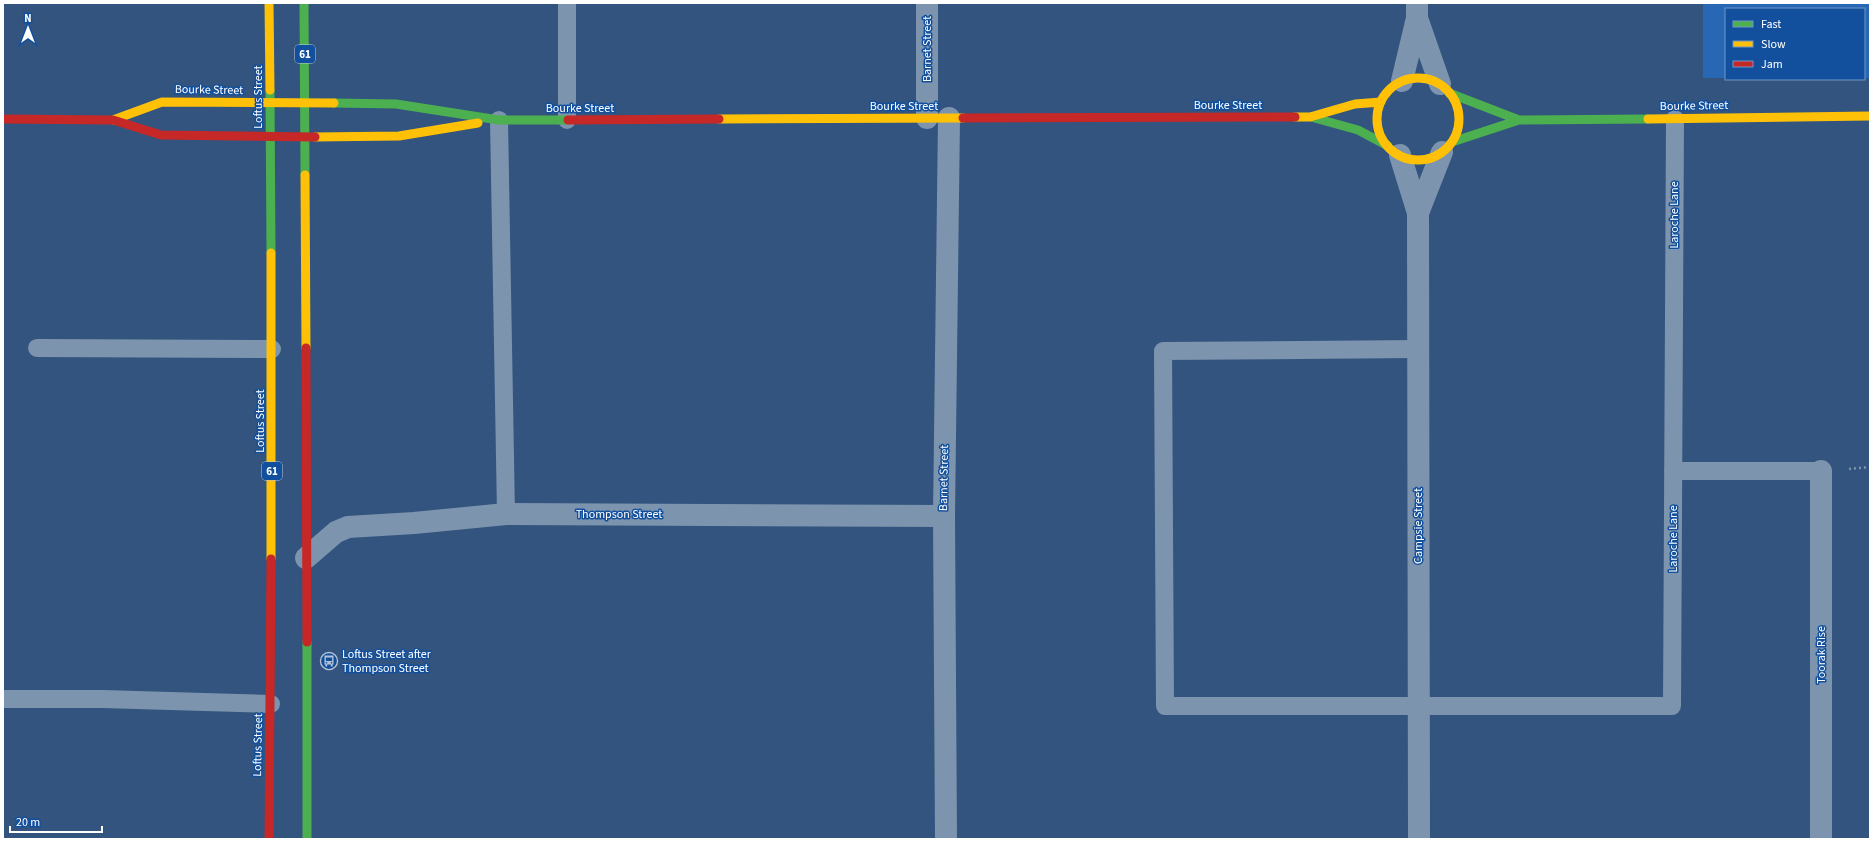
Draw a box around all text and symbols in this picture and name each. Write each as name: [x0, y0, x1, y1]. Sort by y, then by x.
north arrow: [8, 8, 48, 48]
legend: [1725, 8, 1865, 80]
text: N: [24, 11, 32, 26]
street label: Barnet Street: [919, 16, 936, 82]
text: Fast: [1761, 16, 1781, 33]
text: Slow: [1761, 36, 1786, 53]
road number: 61: [295, 45, 315, 63]
text: Jam: [1761, 56, 1783, 73]
street label: Loftus Street: [250, 65, 267, 129]
street label: Bourke Street: [175, 81, 243, 99]
street label: Bourke Street: [1194, 97, 1262, 114]
street label: Bourke Street: [1660, 97, 1728, 115]
street label: Bourke Street: [870, 98, 938, 115]
street label: Bourke Street: [546, 100, 614, 117]
street label: Laroche Lane: [1666, 181, 1683, 249]
street label: Loftus Street: [252, 389, 269, 453]
street label: Barnet Street: [935, 445, 953, 511]
road number: 61: [262, 462, 282, 480]
street label: Campsie Street: [1410, 488, 1427, 564]
street label: Laroche Lane: [1665, 505, 1682, 573]
street label: Thompson Street: [576, 506, 662, 523]
street label: Toorak Rise: [1813, 626, 1830, 684]
place label: Loftus Street after Thompson Street: [342, 646, 432, 677]
bus stop icon: Loftus Street after Thompson Street: [319, 651, 339, 671]
street label: Loftus Street: [249, 713, 267, 777]
scale bar: [10, 808, 102, 834]
text: 20 m: [16, 814, 40, 831]

